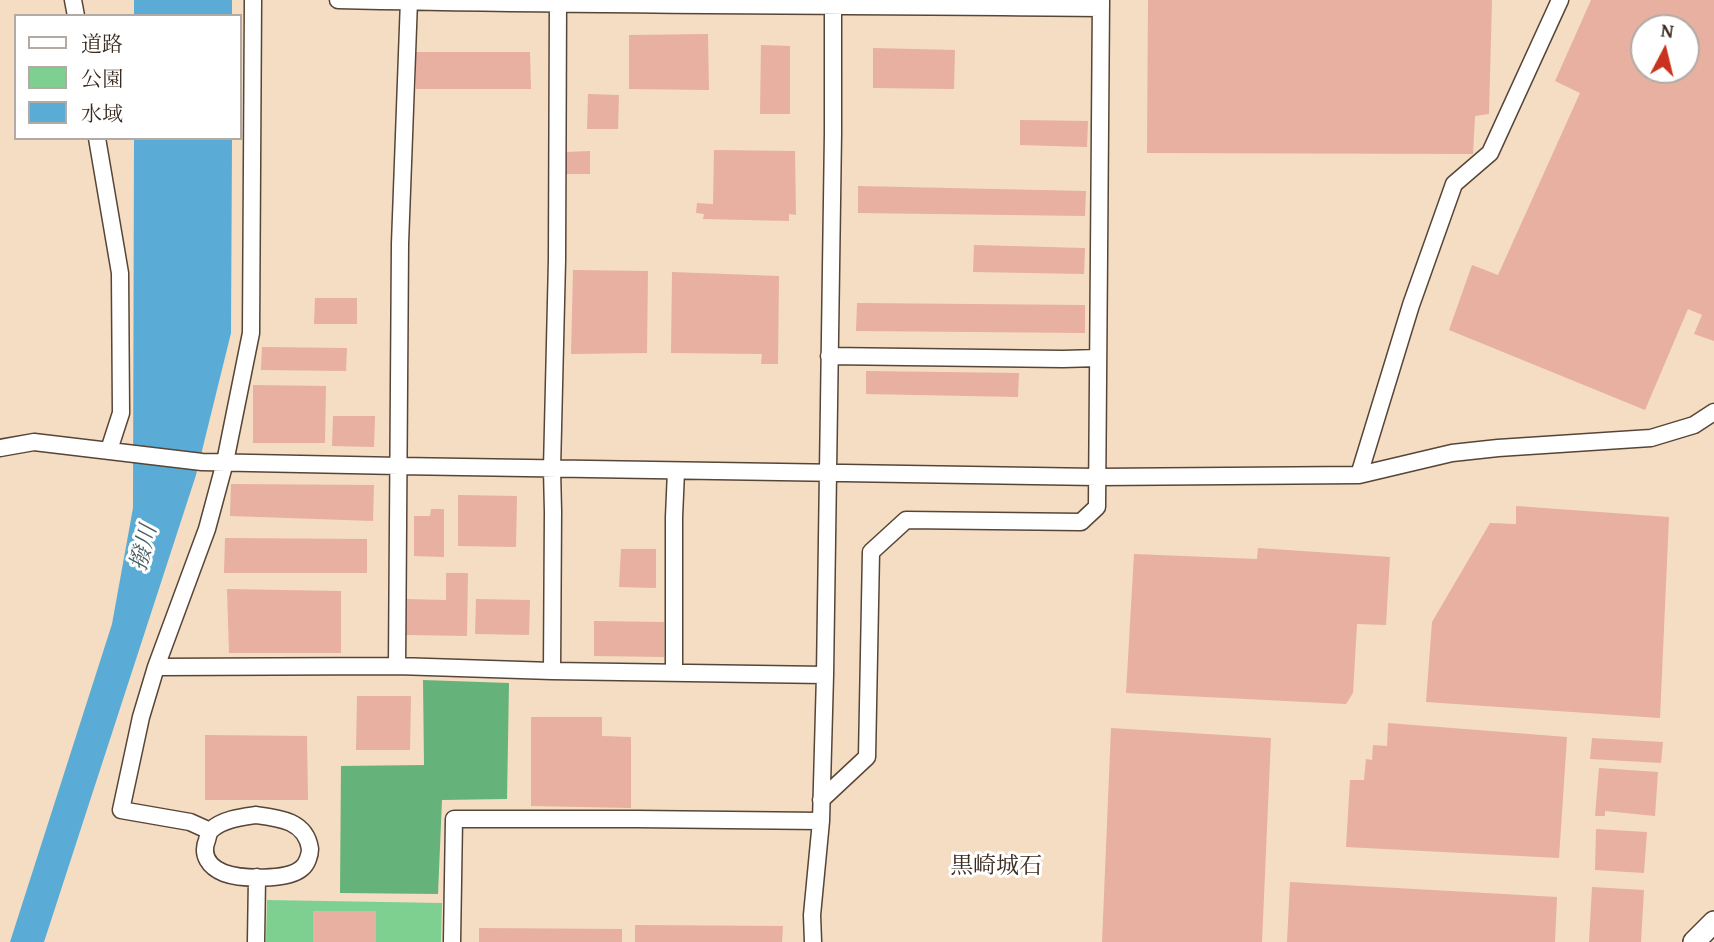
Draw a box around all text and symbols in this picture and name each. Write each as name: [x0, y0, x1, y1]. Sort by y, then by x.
legend: [14, 14, 242, 140]
north arrow: [1630, 14, 1700, 84]
text: N: [1659, 15, 1675, 45]
text: 道路: [81, 28, 123, 59]
text: 公園: [81, 63, 123, 94]
text: 水域: [81, 98, 123, 129]
water label: 撥川: [126, 522, 164, 574]
district label: 黒崎城石: [950, 853, 1042, 881]

